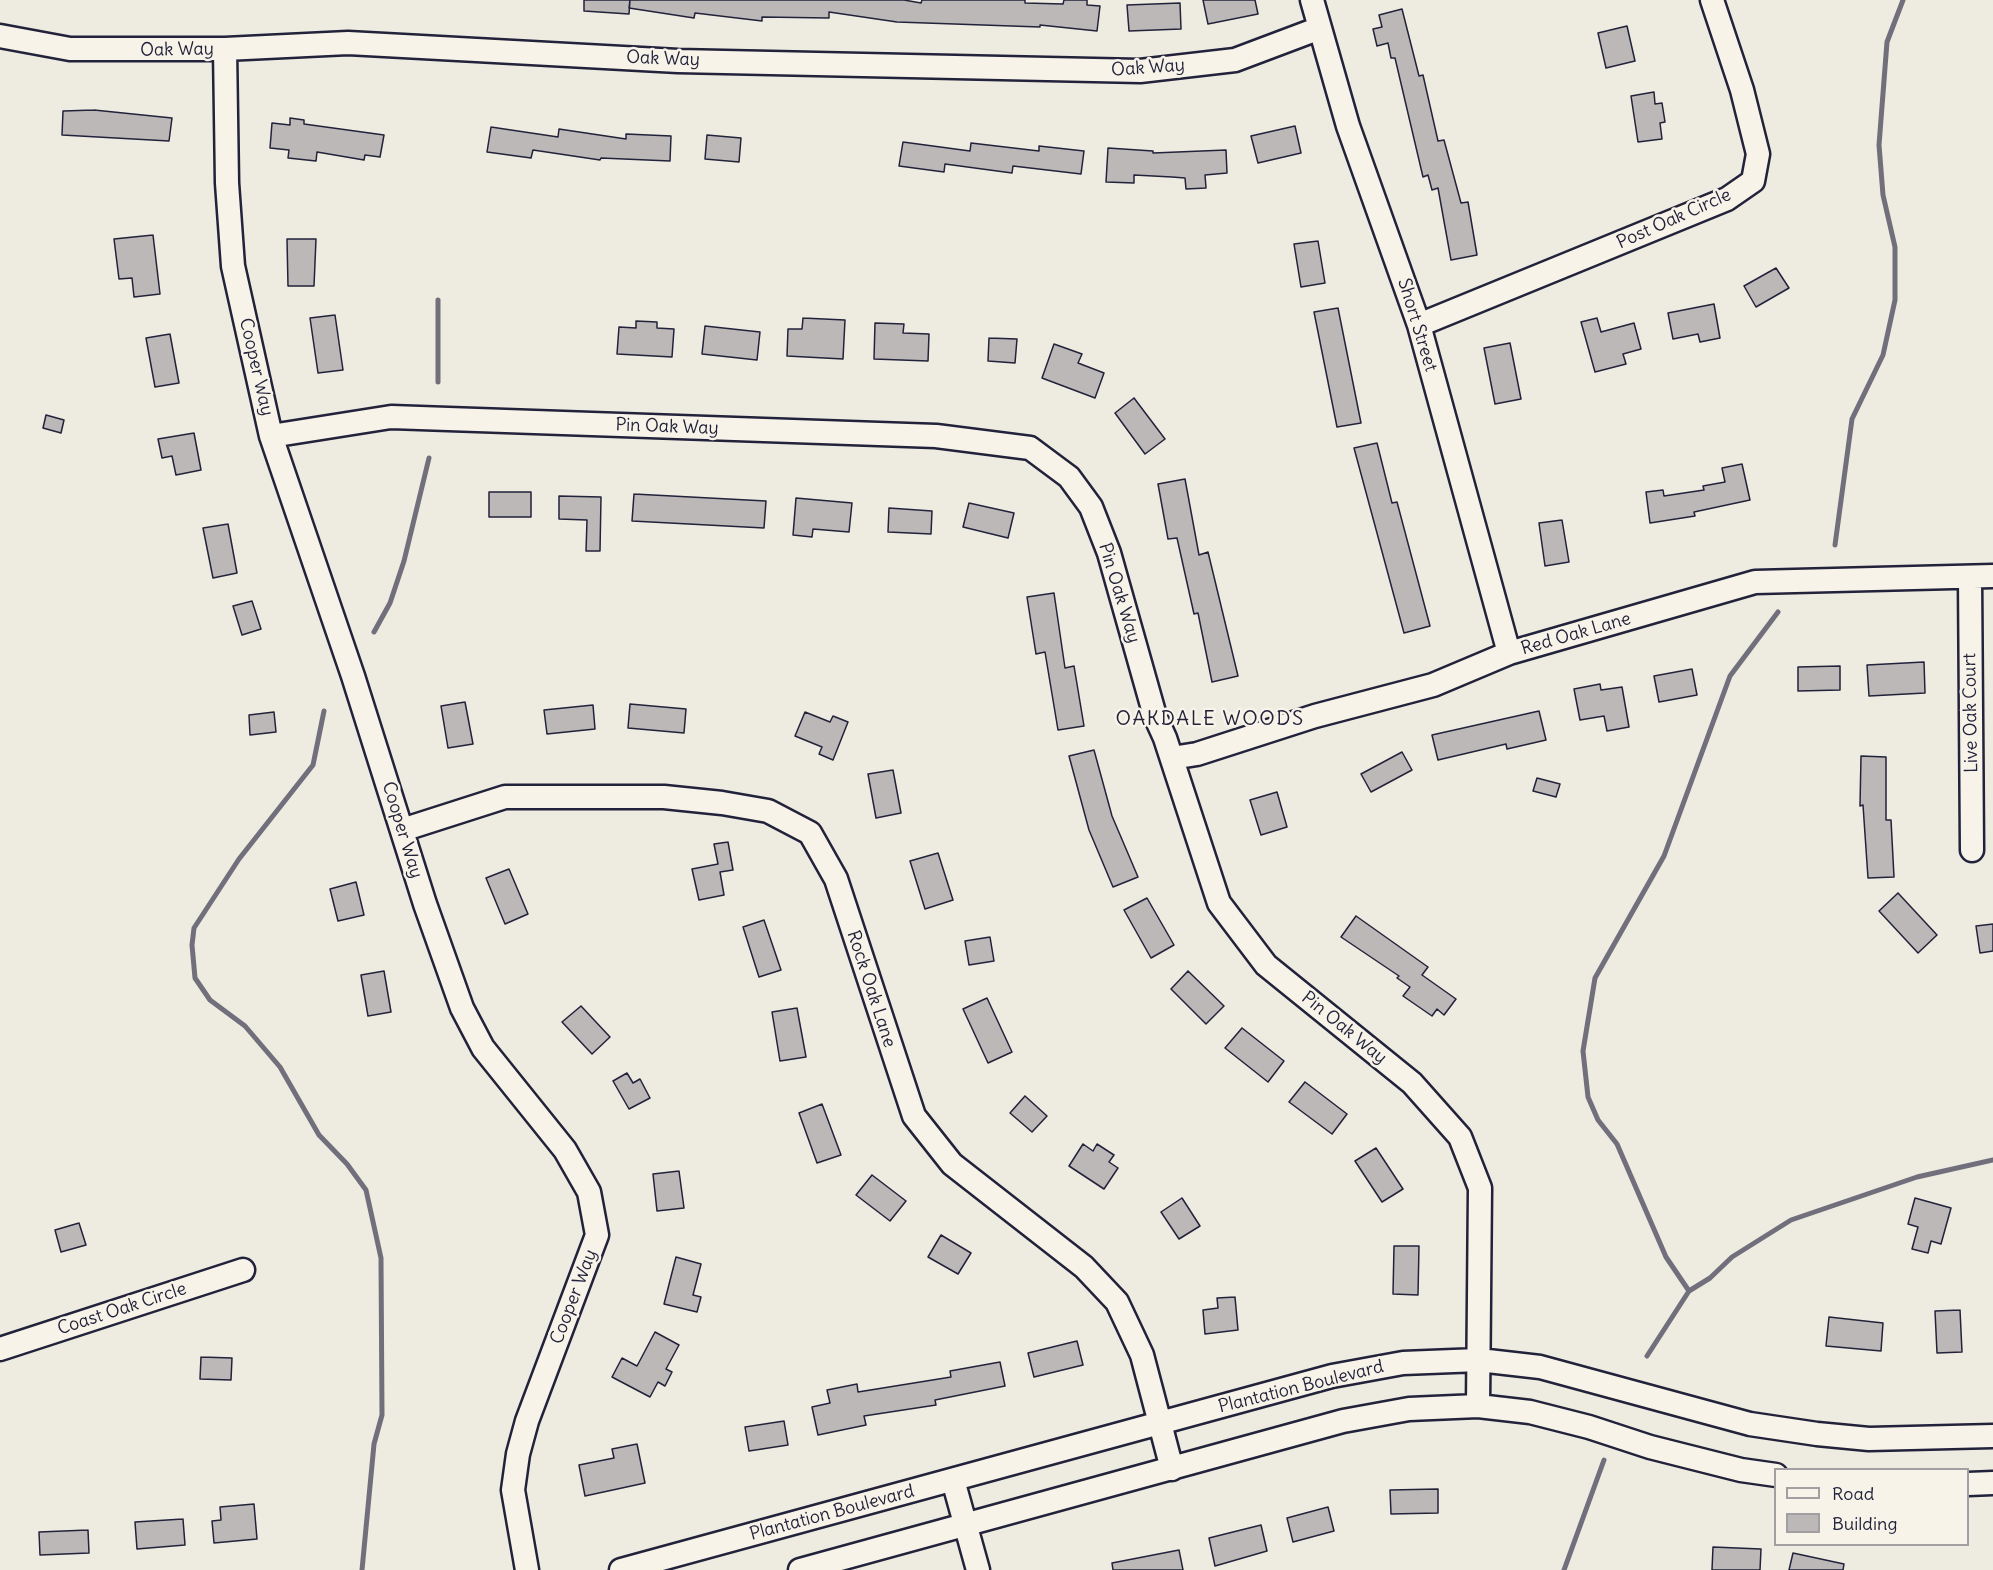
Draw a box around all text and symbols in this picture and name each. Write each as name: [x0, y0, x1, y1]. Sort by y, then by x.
street label: Oak Way: [140, 39, 214, 61]
street label: Oak Way: [626, 47, 700, 71]
street label: Oak Way: [1110, 55, 1186, 81]
street label: Post Oak Circle: [1614, 184, 1734, 254]
street label: Short Street: [1393, 276, 1441, 374]
street label: Cooper Way: [234, 316, 278, 418]
street label: Pin Oak Way: [615, 414, 719, 440]
street label: Pin Oak Way: [1094, 540, 1144, 646]
street label: Red Oak Lane: [1519, 608, 1633, 660]
street label: Live Oak Court: [1959, 653, 1983, 773]
district label: OAKDALE WOODS: [1115, 707, 1305, 731]
street label: Cooper Way: [377, 779, 427, 881]
street label: Rock Oak Lane: [842, 928, 900, 1050]
street label: Pin Oak Way: [1297, 987, 1391, 1069]
street label: Cooper Way: [546, 1247, 602, 1347]
street label: Coast Oak Circle: [55, 1278, 189, 1340]
street label: Plantation Boulevard: [1216, 1356, 1386, 1418]
legend: [1774, 1468, 1969, 1546]
street label: Plantation Boulevard: [747, 1481, 917, 1545]
text: Road: [1832, 1482, 1874, 1505]
text: Building: [1832, 1512, 1897, 1535]

